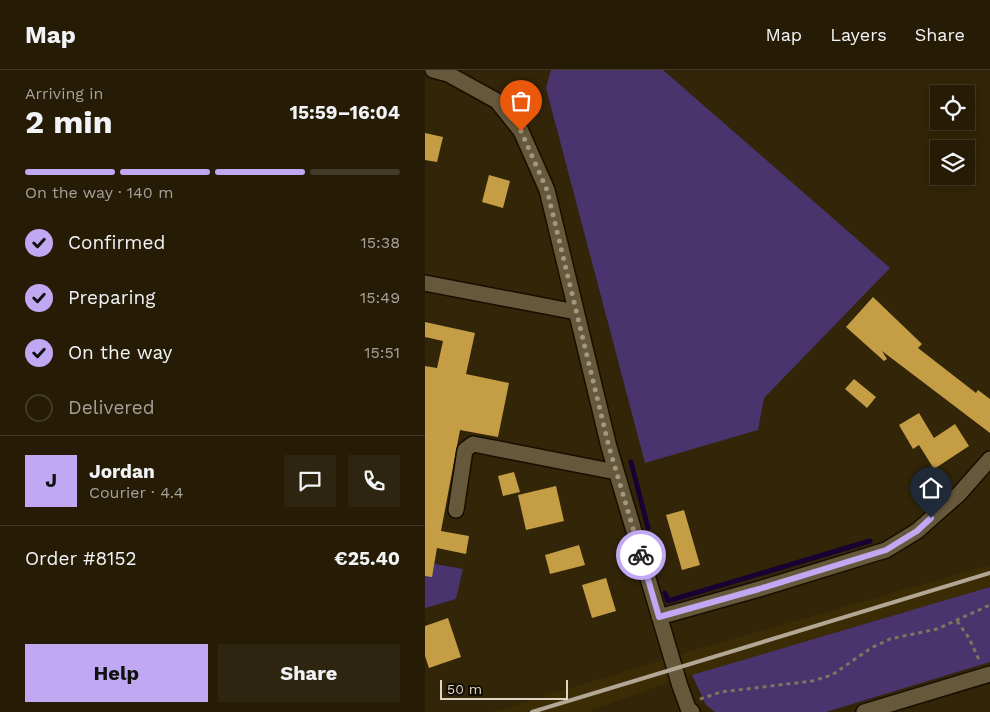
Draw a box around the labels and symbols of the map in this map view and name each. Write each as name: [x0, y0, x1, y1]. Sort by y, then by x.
pin: [500, 80, 542, 131]
pin: [910, 467, 952, 518]
courier: [616, 530, 666, 580]
scale bar: [440, 677, 567, 700]

